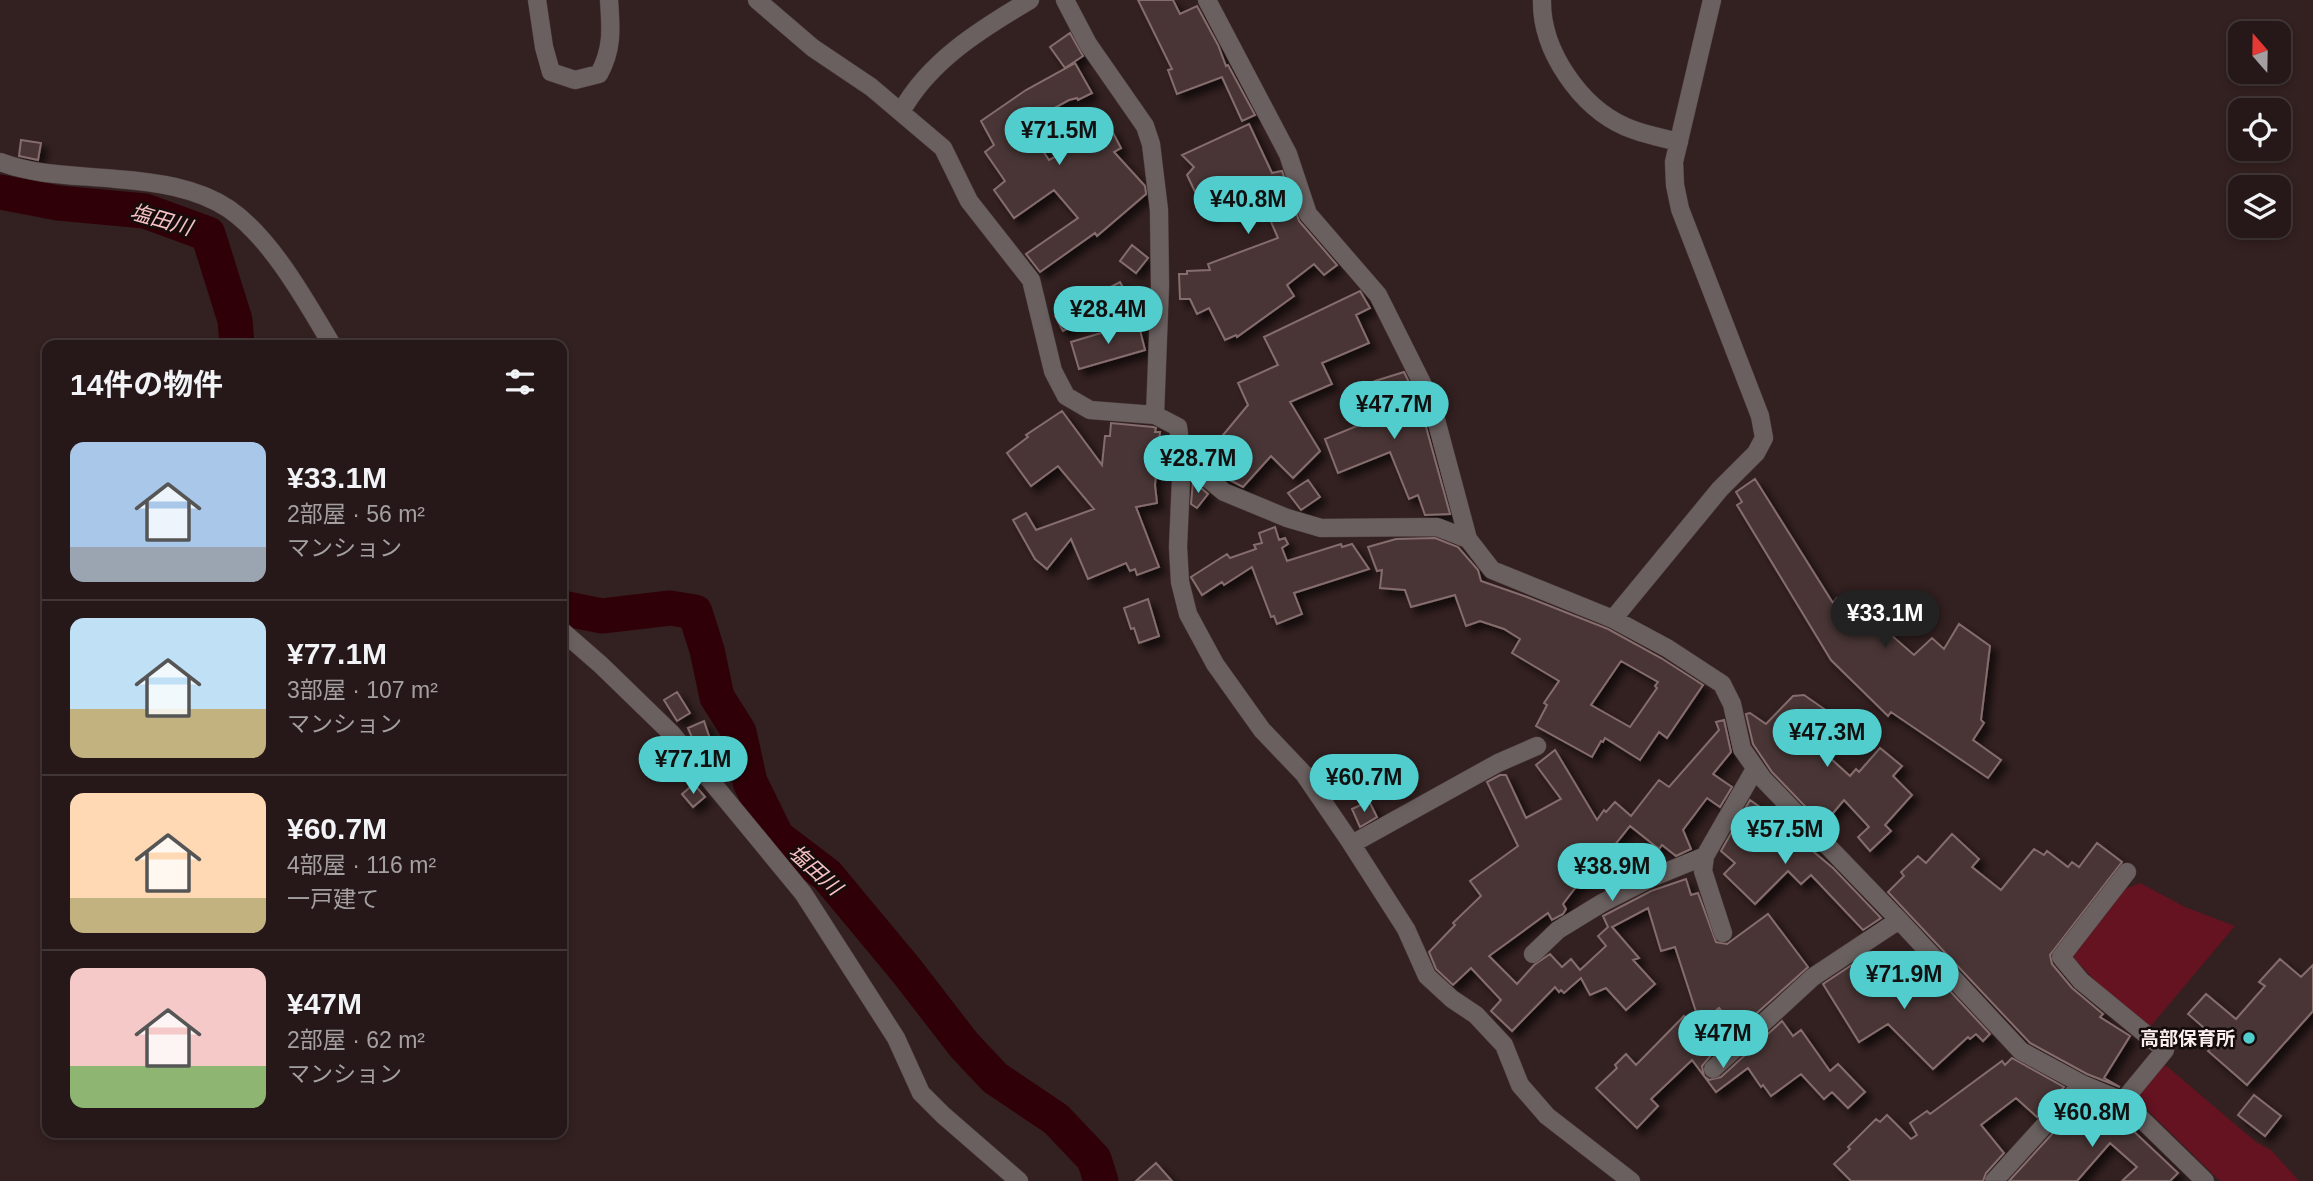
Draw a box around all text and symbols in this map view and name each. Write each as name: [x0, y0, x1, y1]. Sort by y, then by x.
north arrow: [2228, 21, 2291, 84]
map controls: [2228, 21, 2291, 238]
button: locate: [2228, 98, 2291, 161]
pin: ¥71.5M: [1002, 108, 1116, 167]
text: ¥71.5M: [1021, 117, 1097, 143]
button: layers: [2228, 175, 2291, 238]
pin: ¥40.8M: [1191, 176, 1305, 236]
text: ¥40.8M: [1210, 186, 1286, 212]
water label: 塩田川: [128, 200, 197, 240]
pin: ¥28.4M: [1051, 286, 1165, 346]
text: ¥28.4M: [1070, 296, 1146, 322]
icon: filters: [501, 363, 539, 401]
text: 14件の物件: [70, 368, 223, 401]
pin: ¥47.7M: [1337, 382, 1451, 441]
text: ¥47.7M: [1356, 391, 1432, 417]
pin: ¥28.7M: [1141, 435, 1255, 495]
text: ¥28.7M: [1160, 445, 1236, 471]
text: ¥33.1M: [287, 461, 387, 494]
icon: home: [126, 470, 210, 554]
text: 2部屋 · 56 m²: [287, 501, 425, 527]
text: マンション: [287, 535, 402, 561]
pin: ¥33.1M: [1828, 590, 1942, 650]
text: ¥33.1M: [1847, 600, 1923, 626]
text: ¥77.1M: [287, 637, 387, 670]
icon: home: [126, 646, 210, 730]
text: 3部屋 · 107 m²: [287, 677, 438, 703]
pin: ¥47.3M: [1770, 710, 1884, 769]
text: マンション: [287, 711, 402, 737]
text: ¥47.3M: [1789, 719, 1865, 745]
pin: ¥77.1M: [636, 736, 750, 796]
text: ¥77.1M: [655, 746, 731, 772]
pin: ¥60.7M: [1307, 754, 1421, 814]
text: ¥60.7M: [1326, 764, 1402, 790]
pin: ¥57.5M: [1728, 806, 1842, 866]
text: ¥60.7M: [287, 812, 387, 845]
text: ¥57.5M: [1747, 816, 1823, 842]
icon: home: [126, 821, 210, 905]
water label: 塩田川: [784, 840, 848, 901]
pin: ¥38.9M: [1555, 844, 1669, 903]
text: 4部屋 · 116 m²: [287, 852, 436, 878]
text: ¥38.9M: [1574, 853, 1650, 879]
text: 一戸建て: [287, 886, 379, 912]
pin: ¥71.9M: [1847, 951, 1961, 1011]
text: ¥71.9M: [1866, 961, 1942, 987]
text: ¥47M: [287, 987, 362, 1020]
icon: home: [126, 996, 210, 1080]
pin: ¥47M: [1682, 1010, 1764, 1070]
text: ¥47M: [1694, 1020, 1752, 1046]
text: 2部屋 · 62 m²: [287, 1027, 425, 1053]
place label: 高部保育所: [2140, 1028, 2235, 1049]
marker: 高部保育所: [2241, 1030, 2257, 1046]
text: マンション: [287, 1061, 402, 1087]
pin: ¥60.8M: [2035, 1090, 2149, 1149]
text: ¥60.8M: [2054, 1099, 2130, 1125]

